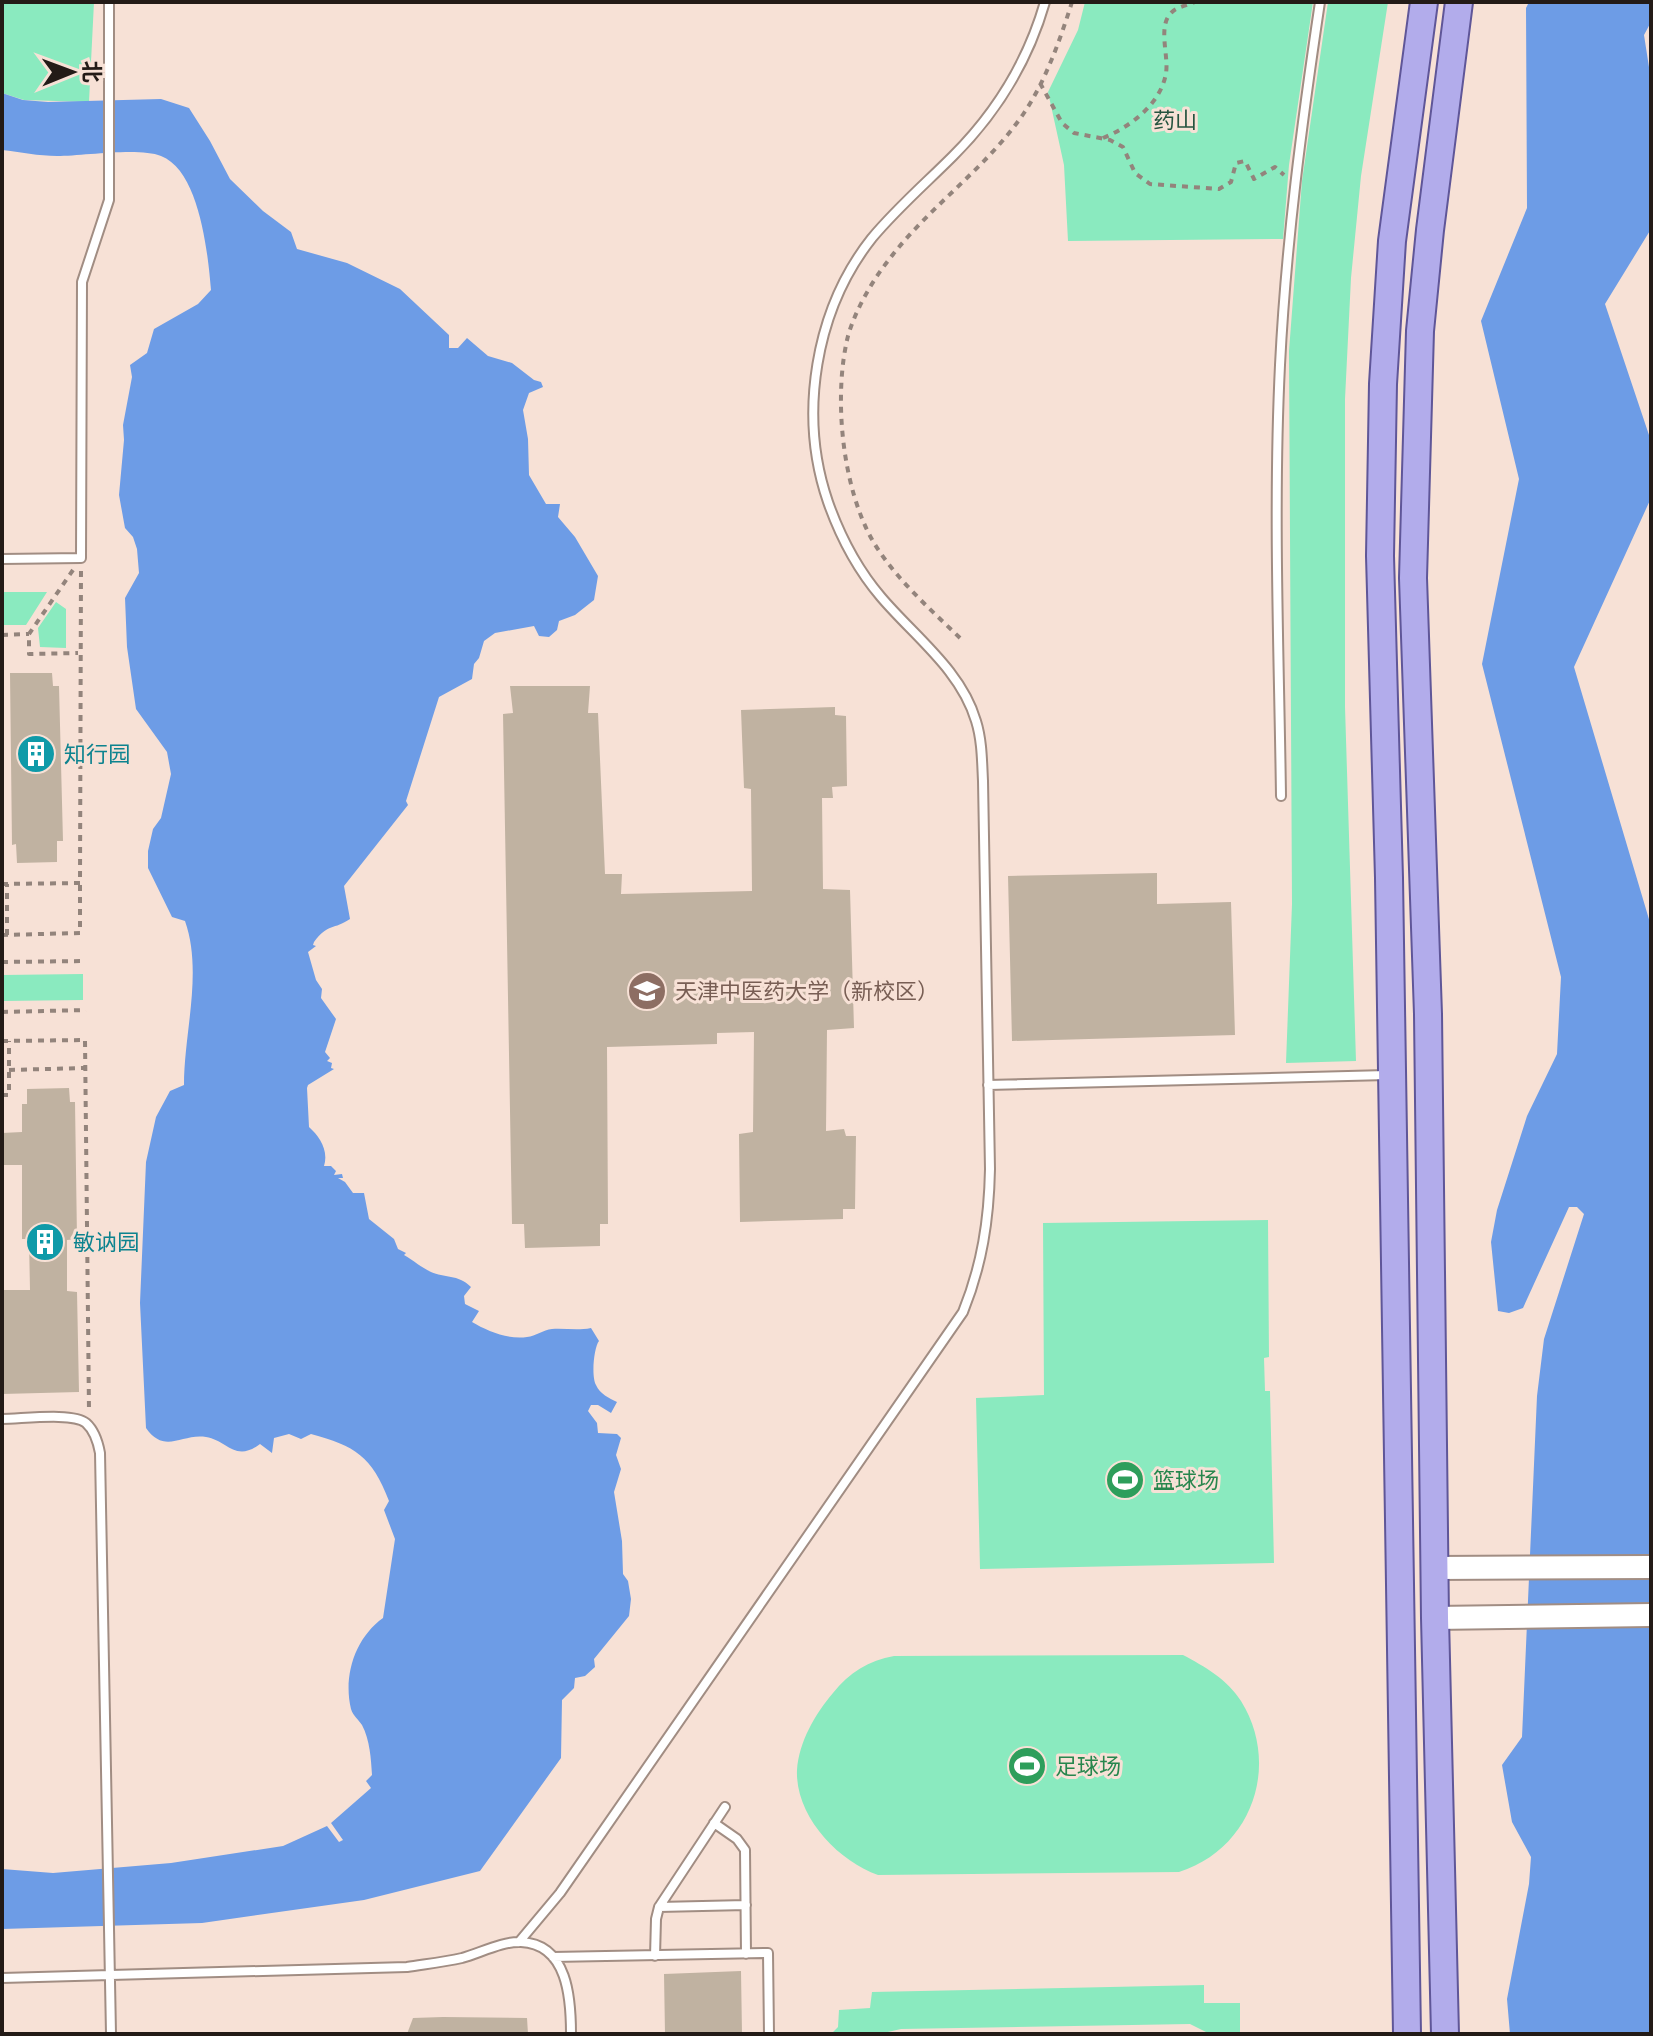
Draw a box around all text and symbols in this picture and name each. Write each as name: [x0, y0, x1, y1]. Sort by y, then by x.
north arrow: [32, 32, 112, 112]
text: 北: [79, 60, 105, 83]
park label: 药山: [1153, 107, 1197, 133]
building icon: 知行园: [15, 733, 57, 775]
place label: 知行园: [64, 741, 130, 767]
school or university icon: 天津中医药大学（新校区）: [626, 970, 668, 1012]
place label: 天津中医药大学（新校区）: [675, 978, 939, 1004]
building icon: 敏讷园: [24, 1221, 66, 1263]
place label: 敏讷园: [73, 1229, 139, 1255]
sports icon: 篮球场: [1104, 1459, 1146, 1501]
place label: 篮球场: [1153, 1467, 1219, 1493]
sports icon: 足球场: [1006, 1745, 1048, 1787]
place label: 足球场: [1055, 1753, 1121, 1779]

